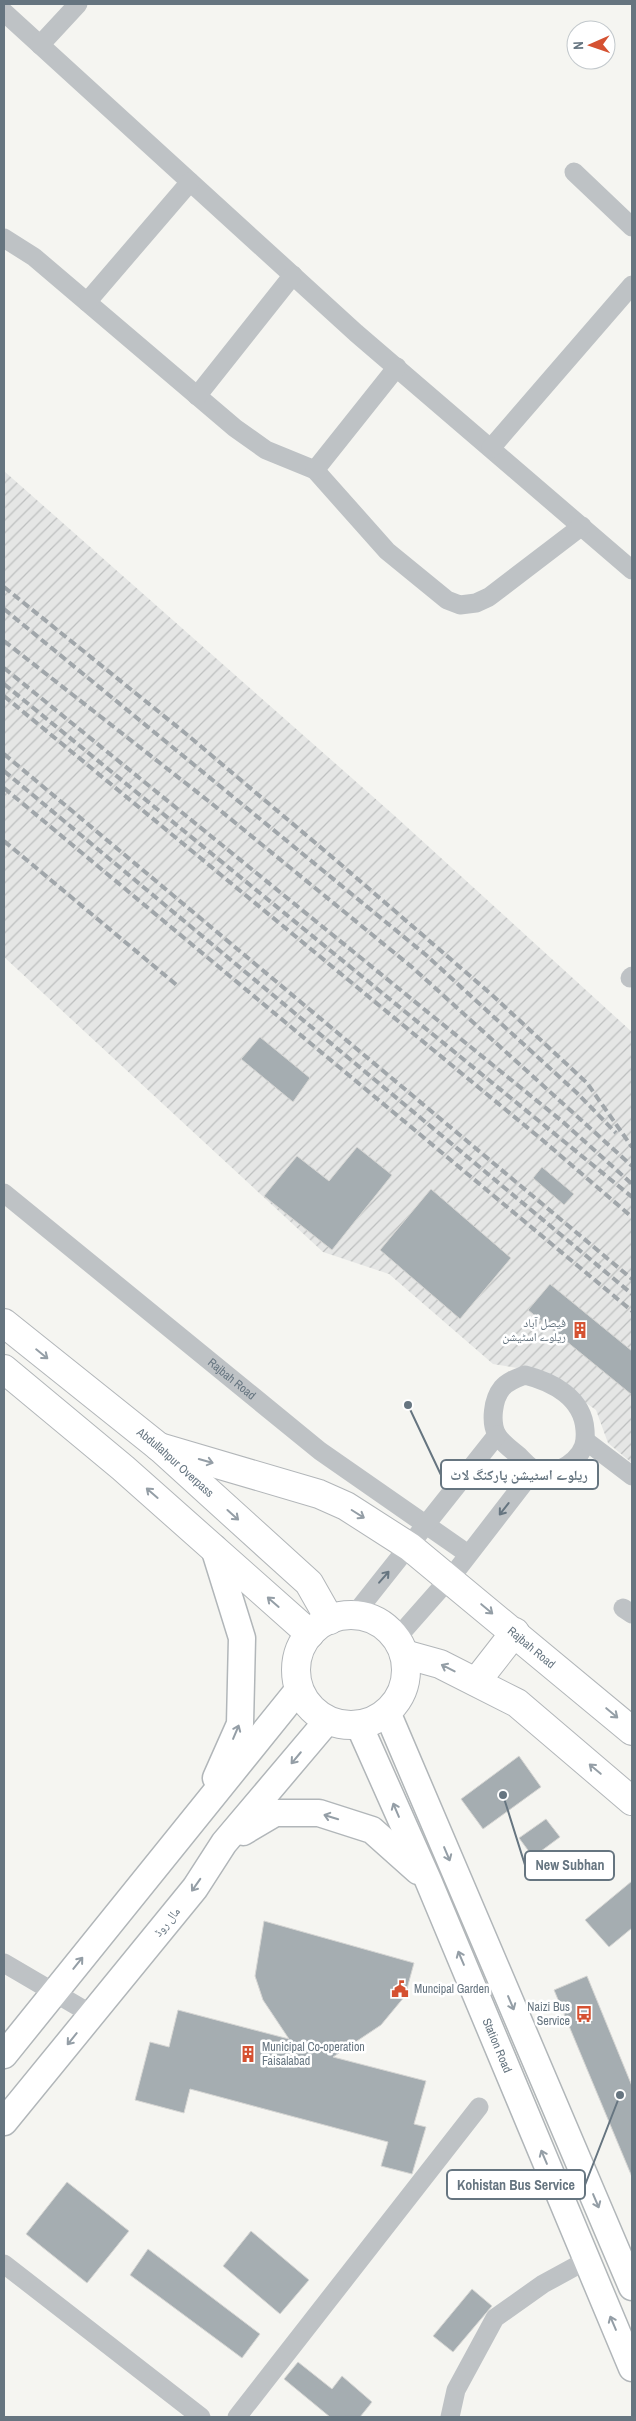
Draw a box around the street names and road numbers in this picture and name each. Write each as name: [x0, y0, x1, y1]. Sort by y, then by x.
street label: Rajbah Road: [204, 1355, 259, 1403]
street label: Abdullahpur Overpass: [133, 1424, 217, 1501]
street label: Rajbah Road: [504, 1623, 559, 1672]
street label: مال روڈ: [150, 1904, 184, 1940]
street label: Station Road: [479, 2016, 516, 2075]

